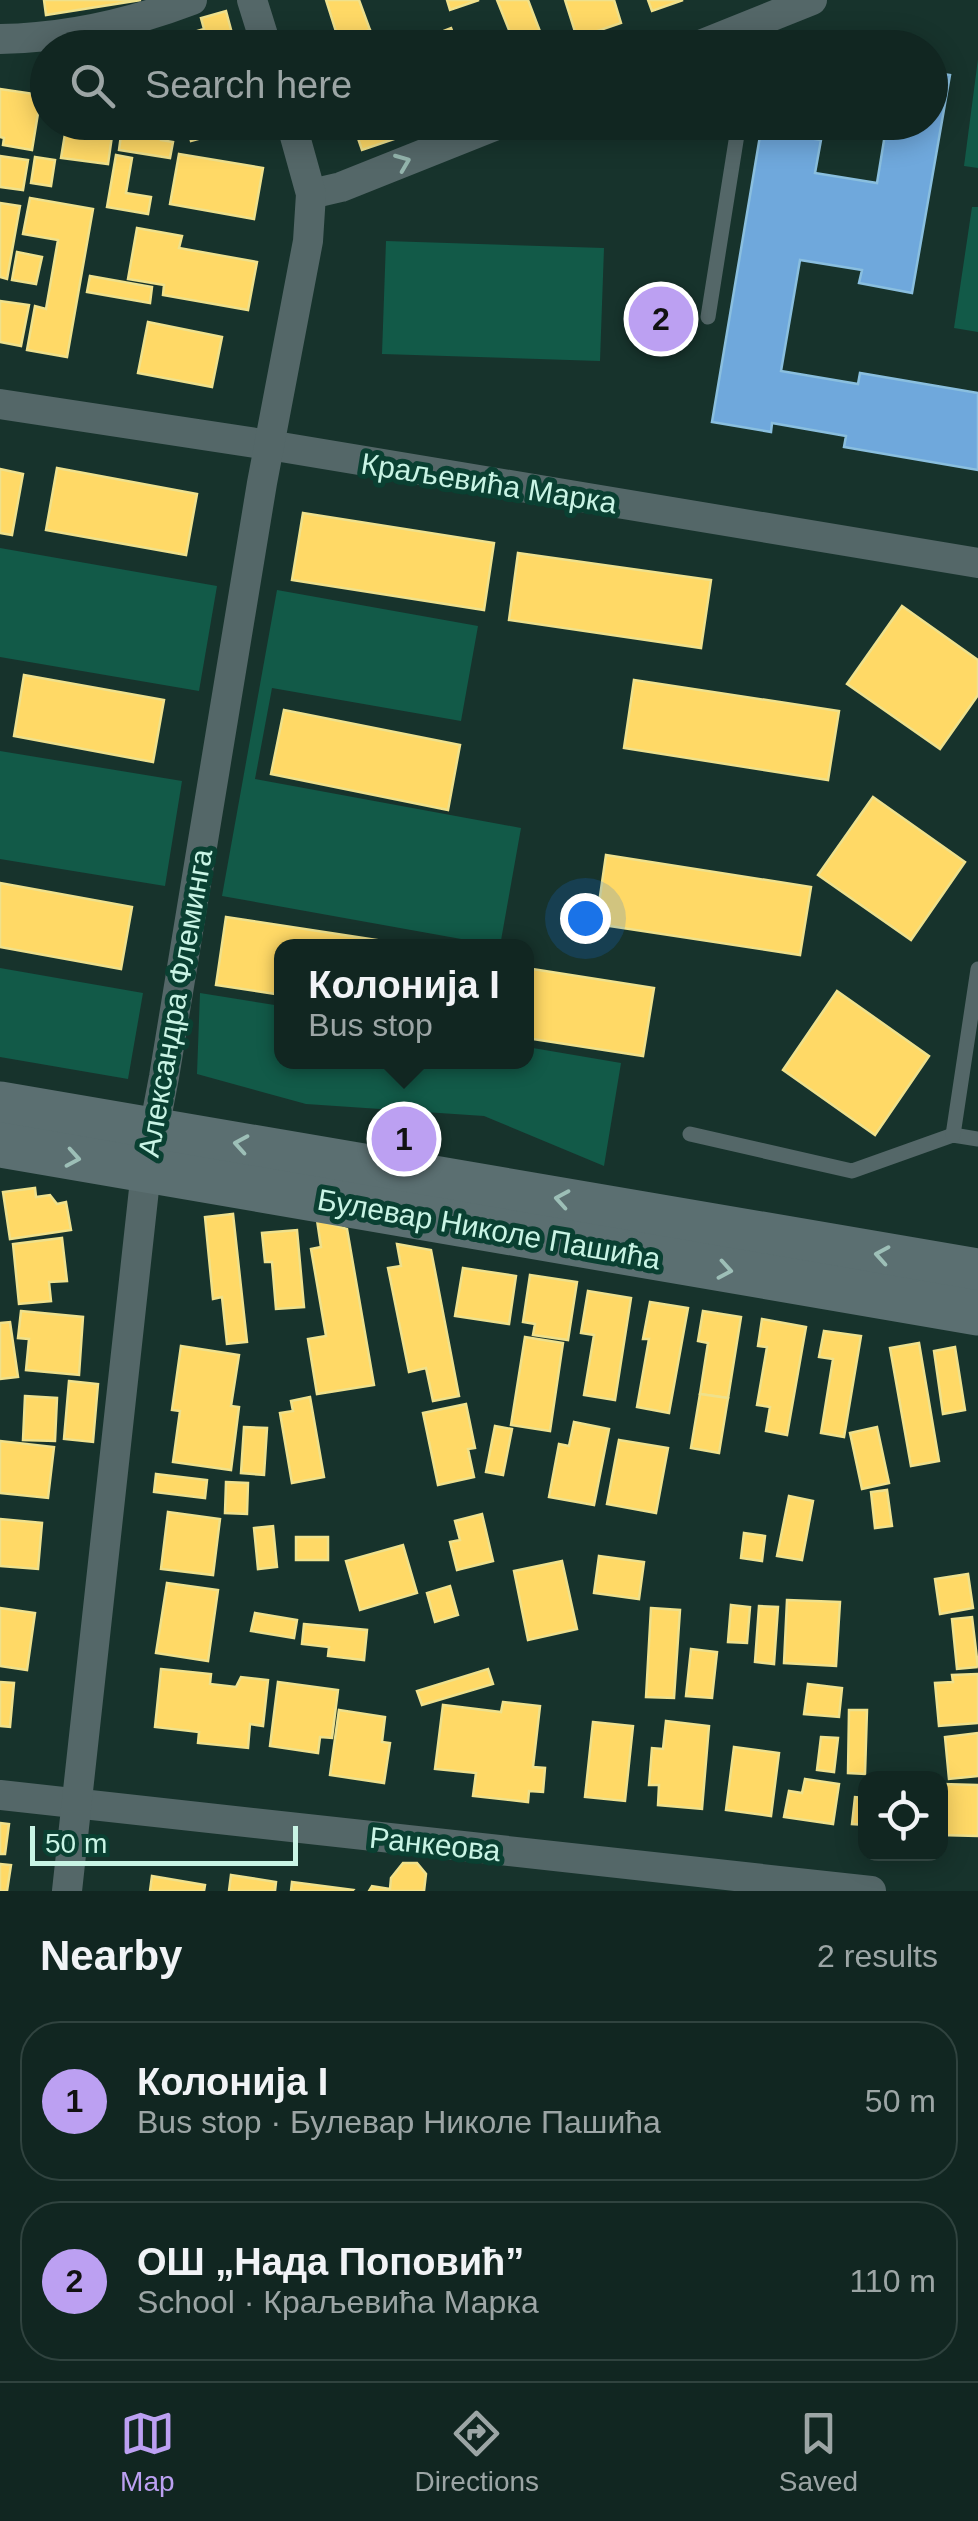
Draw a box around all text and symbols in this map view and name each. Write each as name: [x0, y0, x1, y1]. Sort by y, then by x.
search box: [30, 30, 948, 140]
icon: search: [65, 58, 120, 113]
text: Search here: [145, 64, 352, 106]
one-way arrow: [394, 154, 411, 174]
pin: 2: [628, 282, 694, 356]
street label: Краљевића Марка: [359, 447, 619, 520]
street label: Александра Флеминга: [132, 846, 218, 1160]
your location: [560, 893, 611, 944]
popup: [274, 939, 534, 1069]
text: Колонија I: [308, 964, 500, 1006]
text: Bus stop: [308, 1007, 433, 1043]
pin: 1: [372, 1102, 436, 1176]
one-way arrow: [233, 1134, 250, 1155]
one-way arrow: [65, 1147, 81, 1168]
street label: Булевар Николе Пашића: [315, 1183, 663, 1275]
one-way arrow: [553, 1189, 570, 1210]
one-way arrow: [874, 1245, 890, 1266]
one-way arrow: [717, 1259, 733, 1280]
map controls: [858, 1771, 948, 1861]
button: locate: [858, 1771, 948, 1861]
scale bar: [30, 1821, 298, 1866]
street label: Ранкеова: [368, 1821, 502, 1867]
text: 50 m: [45, 1828, 107, 1859]
text: Nearby: [40, 1932, 182, 1979]
text: 2 results: [817, 1938, 938, 1974]
text: Колонија I: [137, 2061, 328, 2103]
text: 1: [66, 2083, 83, 2119]
text: 50 m: [865, 2083, 936, 2119]
text: Bus stop · Булевар Николе Пашића: [137, 2104, 661, 2140]
text: ОШ „Нада Поповић”: [137, 2241, 524, 2283]
text: 2: [66, 2263, 83, 2299]
text: 110 m: [849, 2263, 936, 2299]
text: School · Краљевића Марка: [137, 2284, 539, 2320]
tab: Map: [120, 2406, 175, 2498]
tab: Directions: [415, 2406, 539, 2498]
tab: Saved: [779, 2406, 858, 2498]

